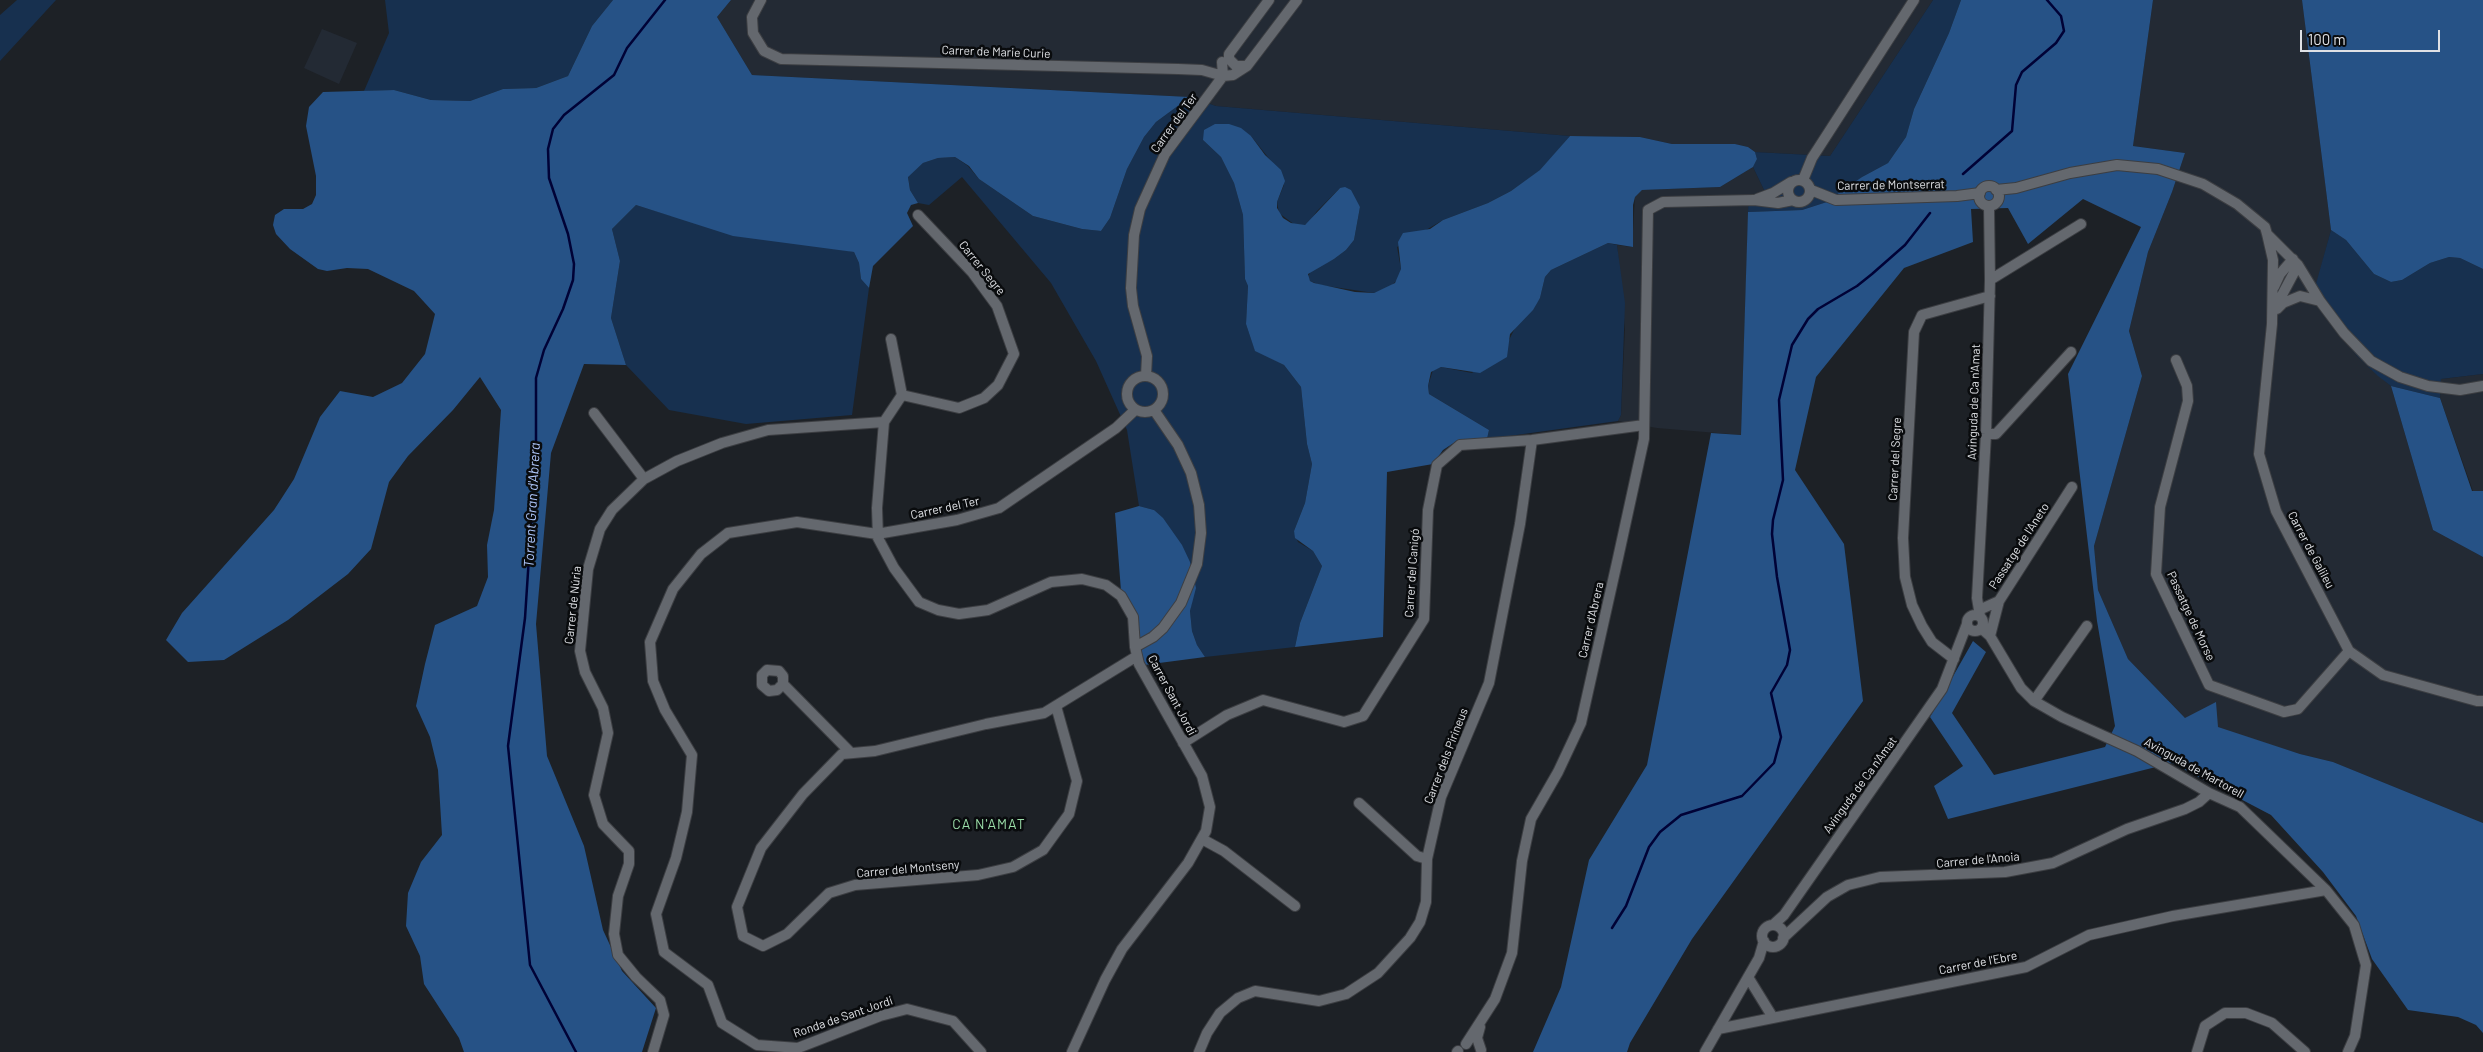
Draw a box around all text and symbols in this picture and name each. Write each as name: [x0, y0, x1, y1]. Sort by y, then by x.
scale bar: [2303, 20, 2443, 52]
text: 100 m: [2308, 30, 2346, 48]
street label: Carrer de Marie Curie: [941, 43, 1051, 61]
street label: Carrer del Ter: [1148, 90, 1200, 156]
street label: Carrer de Montserrat: [1837, 177, 1945, 193]
street label: Carrer Segre: [956, 238, 1008, 298]
street label: Avinguda de Ca n'Amat: [1965, 344, 1983, 460]
street label: Carrer del Segre: [1886, 417, 1904, 501]
water label: Torrent Gran d'Abrera: [520, 442, 544, 568]
street label: Carrer del Ter: [909, 494, 981, 522]
street label: Passatge de l'Aneto: [1986, 500, 2052, 592]
street label: Carrer de Galileu: [2285, 509, 2337, 591]
street label: Carrer del Canigó: [1402, 528, 1422, 618]
street label: Carrer de Núria: [562, 565, 584, 645]
street label: Passatge de Morse: [2164, 569, 2218, 663]
street label: Carrer d'Abrera: [1575, 581, 1607, 659]
street label: Carrer Sant Jordi: [1145, 652, 1199, 738]
street label: Carrer dels Pirineus: [1421, 706, 1471, 806]
street label: Avinguda de Ca n'Amat: [1820, 734, 1900, 836]
street label: Avinguda de Martorell: [2142, 735, 2246, 801]
district label: CA N'AMAT: [951, 816, 1027, 832]
street label: Carrer de l'Anoia: [1936, 849, 2020, 871]
street label: Carrer del Montseny: [856, 857, 960, 881]
street label: Carrer de l'Ebre: [1938, 948, 2018, 978]
street label: Ronda de Sant Jordi: [791, 993, 895, 1041]

